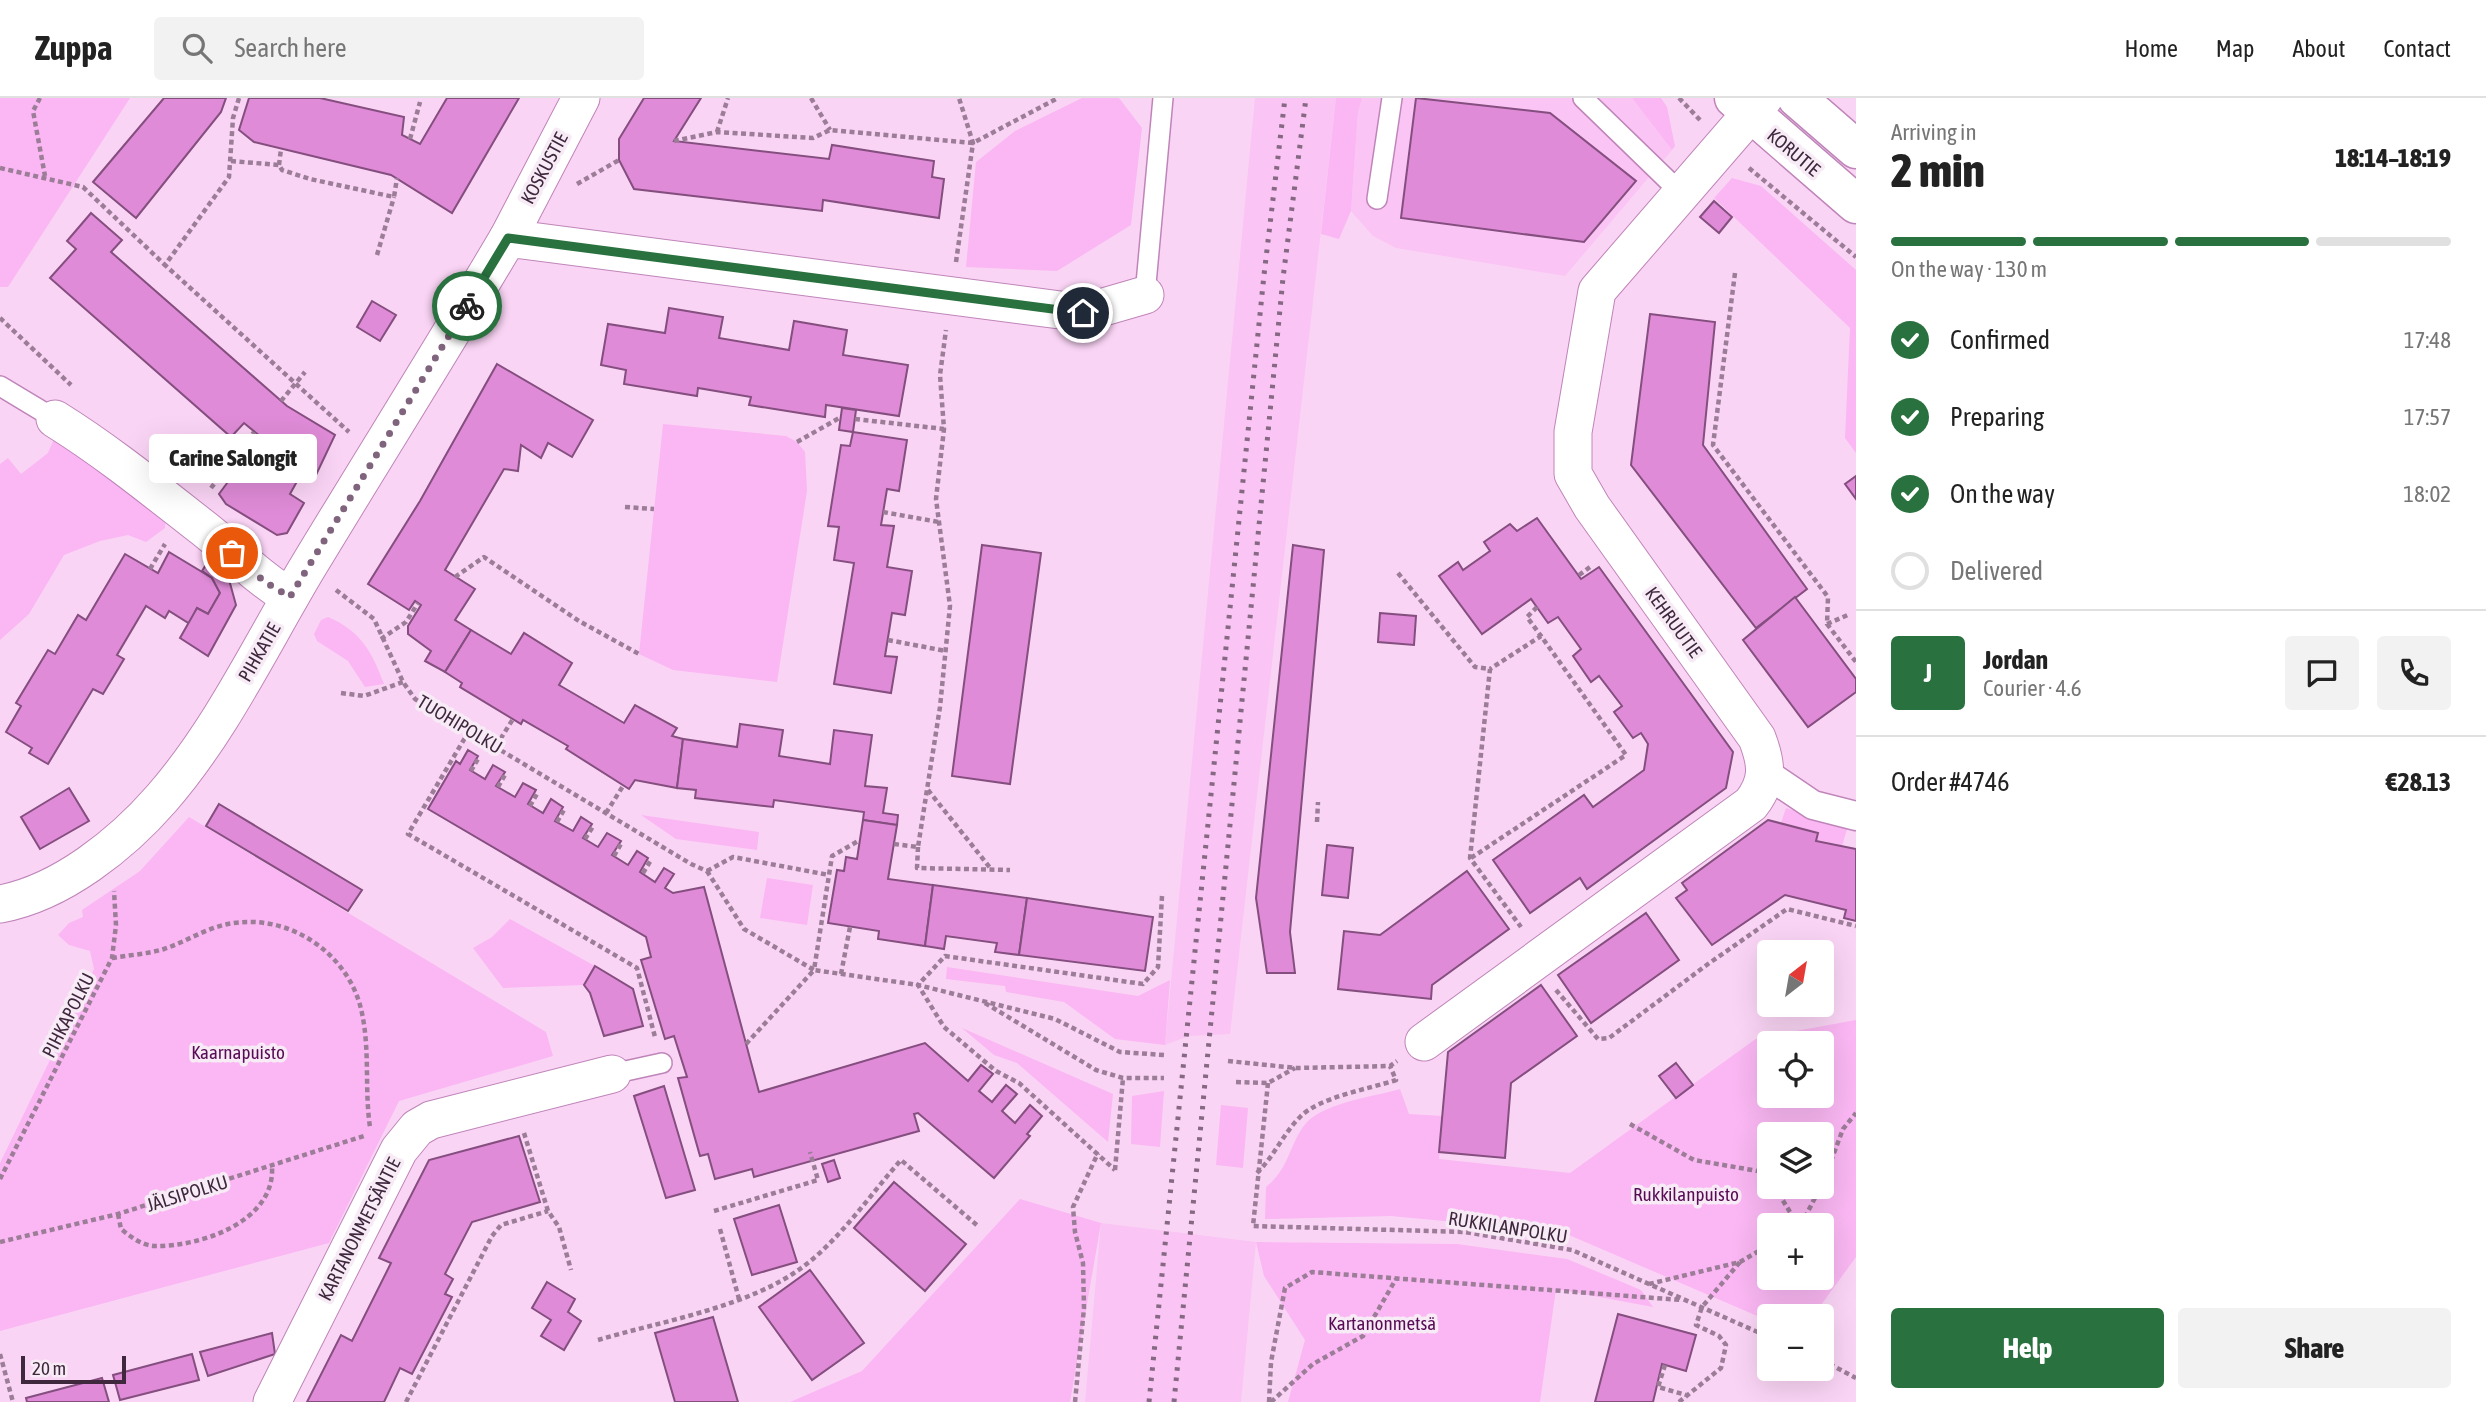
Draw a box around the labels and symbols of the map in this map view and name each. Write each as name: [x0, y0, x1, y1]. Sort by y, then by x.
street label: KORUTIE: [1763, 124, 1825, 180]
street label: KOSKUSTIE: [516, 129, 572, 207]
courier: [432, 271, 502, 341]
pin: [1053, 283, 1113, 343]
callout: Carine Salongit: [148, 434, 316, 483]
pin: [202, 523, 262, 583]
street label: KEHRUUTIE: [1641, 583, 1707, 661]
street label: PIHKATIE: [233, 619, 285, 685]
street label: TUOHIPOLKU: [414, 690, 506, 758]
north arrow: [1757, 940, 1834, 1017]
street label: PIHKAPOLKU: [37, 969, 99, 1061]
park label: Kaarnapuisto: [191, 1041, 285, 1063]
street label: KARTANONMETSÄNTIE: [313, 1154, 405, 1304]
street label: JÄLSIPOLKU: [144, 1170, 230, 1216]
park label: Rukkilanpuisto: [1633, 1183, 1739, 1205]
street label: RUKKILANPOLKU: [1447, 1207, 1569, 1247]
park label: Kartanonmetsä: [1328, 1312, 1436, 1334]
scale bar: [21, 1353, 126, 1385]

